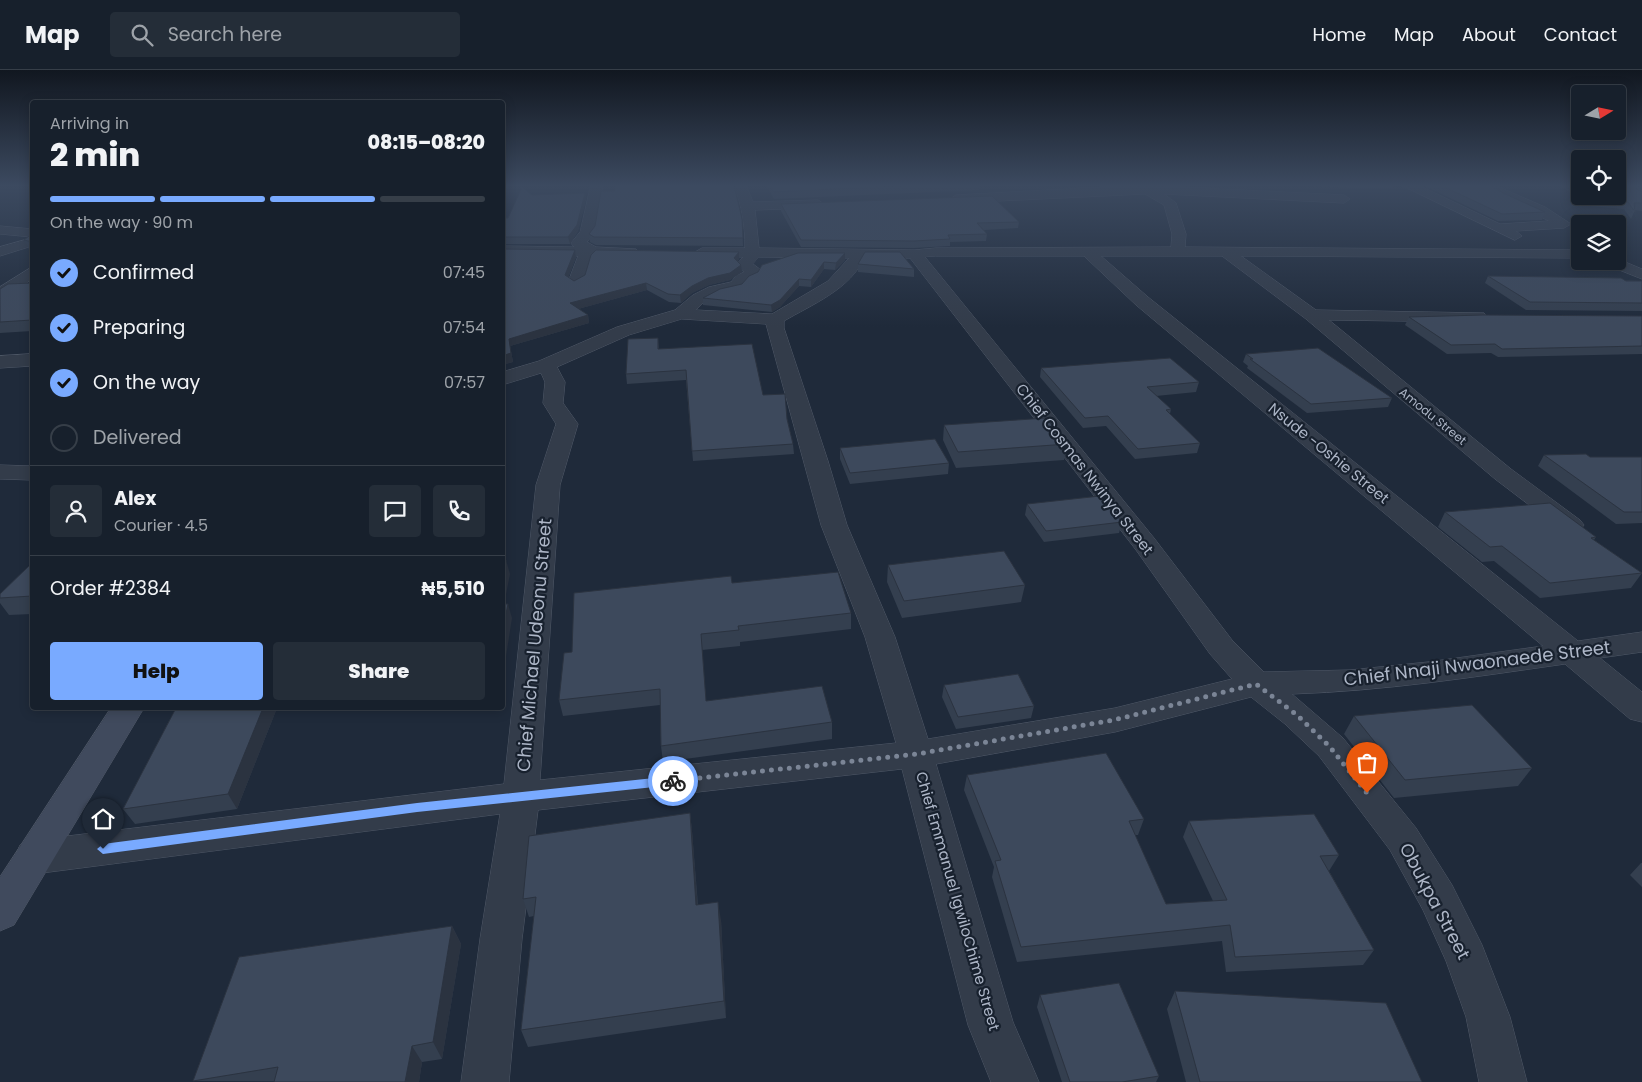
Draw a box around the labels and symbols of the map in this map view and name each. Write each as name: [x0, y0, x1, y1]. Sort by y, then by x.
north arrow: [1571, 85, 1626, 140]
street label: Chief Cosmas Nwinya Street: [1011, 379, 1159, 559]
street label: Amodu Street: [1396, 384, 1470, 448]
street label: Nsude -Oshie Street: [1264, 398, 1394, 508]
street label: Chief Michael Udeonu Street: [510, 517, 558, 773]
street label: Chief Nnaji Nwaonaede Street: [1342, 634, 1612, 692]
pin: [1346, 742, 1388, 793]
courier: [648, 756, 698, 806]
street label: Chief Emmanuel IgwiloChime Street: [911, 769, 1005, 1033]
pin: [82, 798, 124, 849]
street label: Obukpa Street: [1394, 838, 1476, 964]

